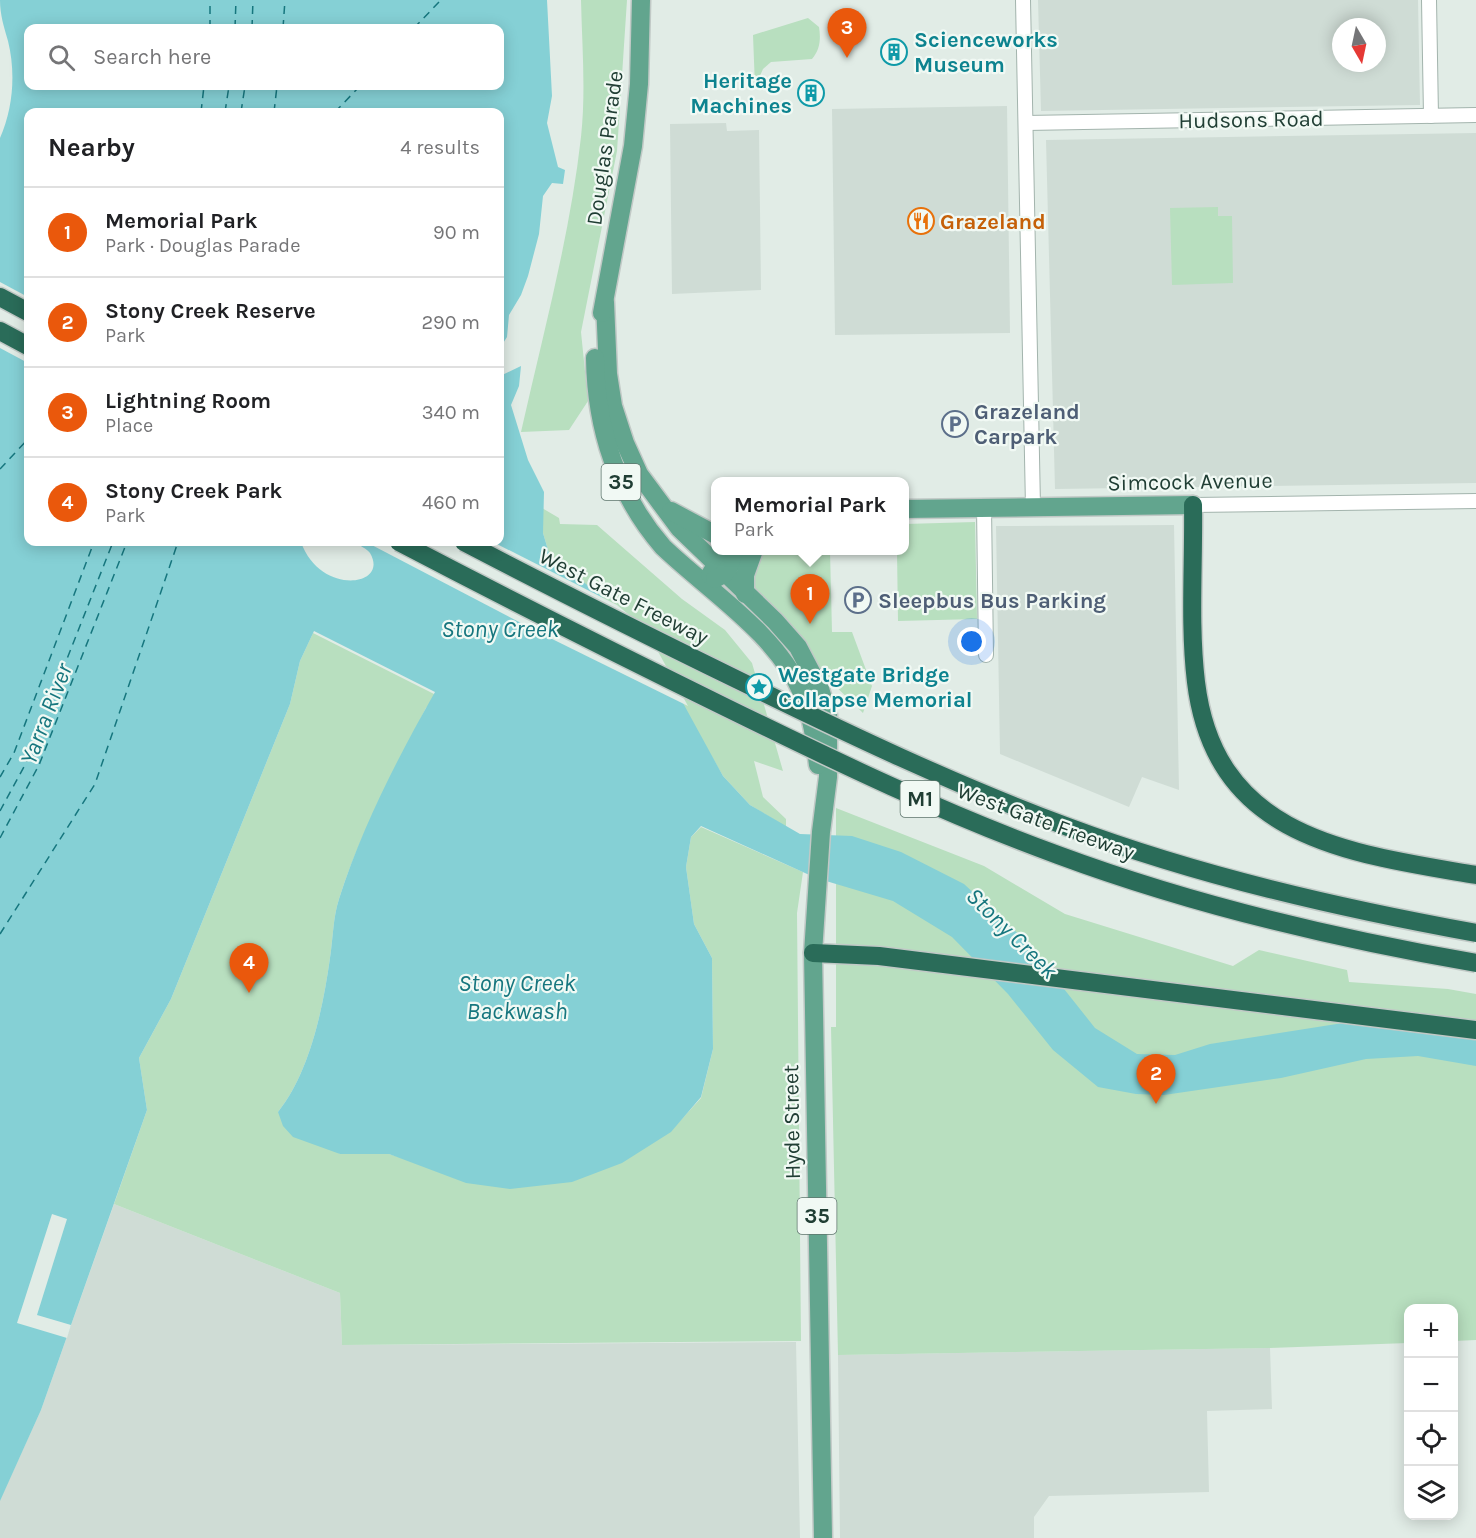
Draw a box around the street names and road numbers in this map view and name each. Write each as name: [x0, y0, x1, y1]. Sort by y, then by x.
street label: Douglas Parade: [581, 69, 629, 227]
street label: Hudsons Road: [1178, 106, 1324, 134]
road number: 35: [602, 464, 640, 500]
street label: Simcock Avenue: [1107, 468, 1273, 496]
street label: West Gate Freeway: [534, 543, 713, 651]
street label: West Gate Freeway: [953, 778, 1138, 866]
road number: M1: [900, 781, 940, 817]
street label: Hyde Street: [778, 1064, 806, 1180]
road number: 35: [798, 1198, 836, 1234]

